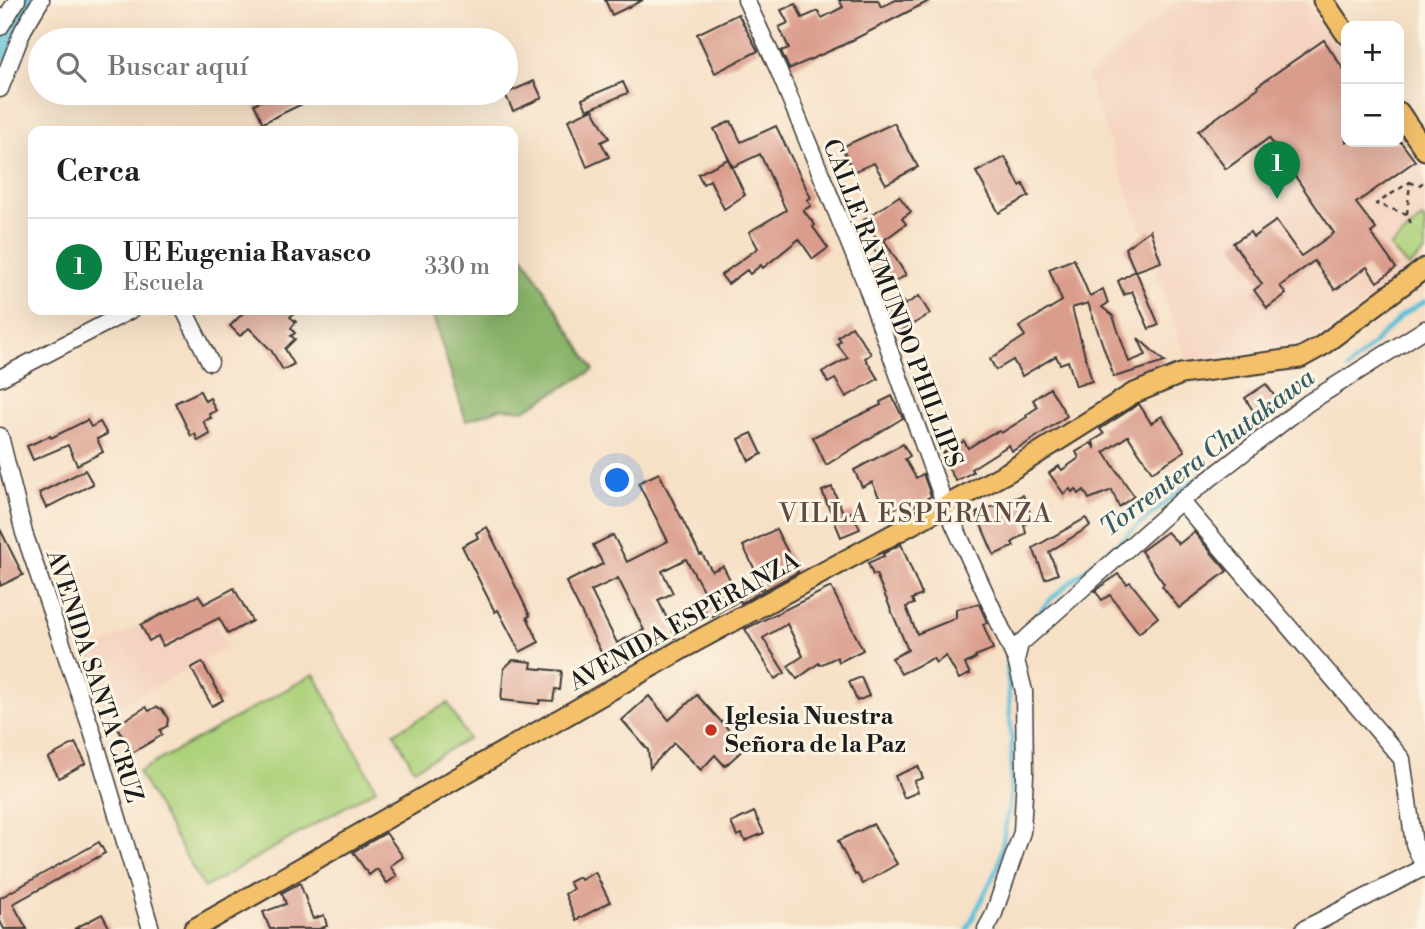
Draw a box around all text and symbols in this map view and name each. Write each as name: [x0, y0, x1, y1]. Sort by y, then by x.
map controls: [1341, 21, 1404, 147]
button: +: [1341, 21, 1404, 84]
search box: [28, 28, 518, 105]
icon: search: [52, 48, 90, 86]
text: Buscar aquí: [108, 51, 248, 83]
button: −: [1341, 84, 1404, 147]
street label: CALLE RAYMUNDO PHILLIPS: [815, 135, 969, 472]
pin: 1: [1254, 141, 1300, 199]
text: Cerca: [56, 153, 140, 191]
text: UE Eugenia Ravasco: [123, 237, 371, 269]
text: 1: [73, 253, 85, 281]
text: 330 m: [424, 253, 490, 281]
text: Escuela: [123, 269, 204, 297]
water label: Torrentera Chutakawa: [1094, 361, 1322, 544]
your location: [600, 463, 634, 497]
district label: VILLA ESPERANZA: [778, 498, 1053, 530]
street label: AVENIDA SANTA CRUZ: [39, 545, 149, 806]
street label: AVENIDA ESPERANZA: [563, 546, 805, 698]
place label: Iglesia Nuestra Señora de la Paz: [725, 702, 906, 760]
marker: Iglesia Nuestra Señora de la Paz: [703, 722, 719, 738]

